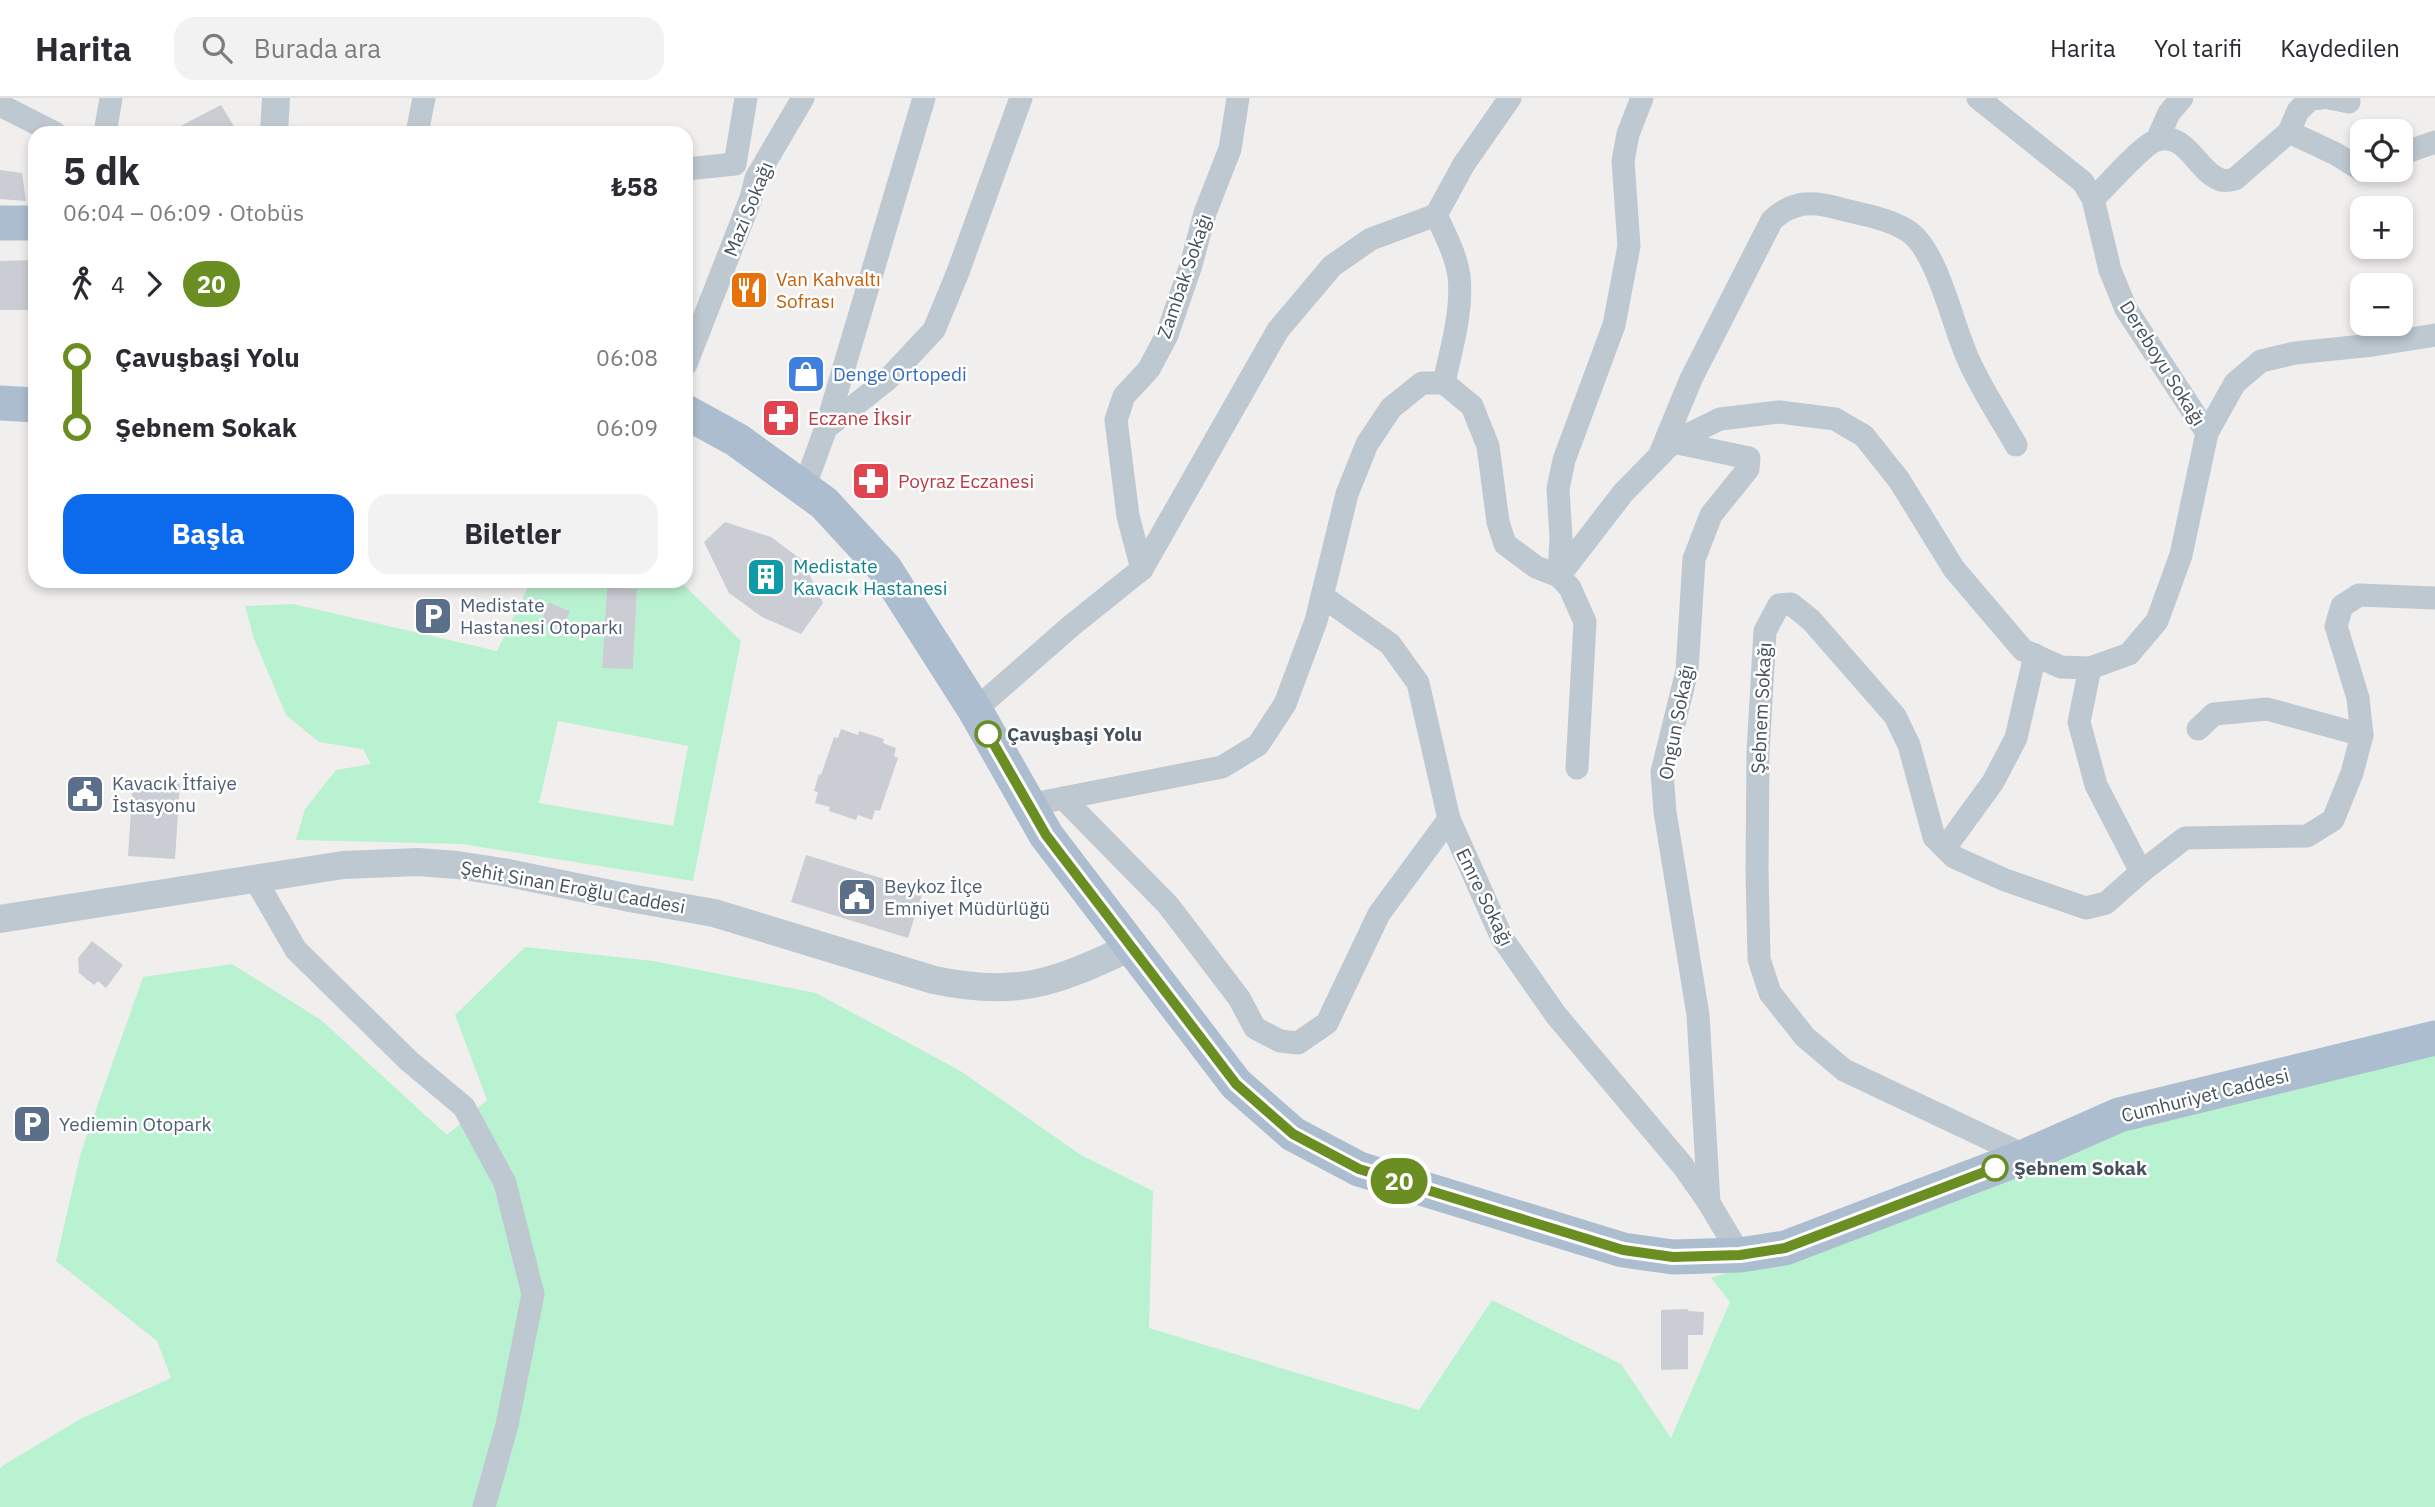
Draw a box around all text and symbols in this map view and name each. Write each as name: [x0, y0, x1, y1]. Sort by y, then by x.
search box: [174, 17, 664, 80]
text: Harita: [35, 27, 132, 70]
icon: search: [198, 29, 236, 67]
text: Burada ara: [254, 31, 381, 65]
text: Harita: [2050, 32, 2116, 64]
text: Yol tarifi: [2154, 32, 2242, 64]
text: Kaydedilen: [2280, 32, 2400, 64]
map controls: [2350, 119, 2413, 336]
button: locate: [2350, 119, 2413, 182]
text: 5 dk: [63, 146, 140, 195]
street label: Mazi Sokağı: [718, 158, 778, 260]
text: ₺58: [611, 169, 658, 203]
button: +: [2350, 196, 2413, 259]
text: 06:04 – 06:09 · Otobüs: [63, 197, 304, 227]
street label: Zambak Sokağı: [1151, 211, 1217, 341]
icon: walk: [63, 265, 101, 303]
icon: forward: [135, 265, 173, 303]
place label: Van Kahvaltı Sofrası: [776, 267, 881, 313]
text: 20: [197, 268, 226, 300]
text: 4: [111, 269, 125, 299]
restaurant icon: Van Kahvaltı Sofrası: [728, 269, 770, 311]
button: −: [2350, 273, 2413, 336]
street label: Dereboyu Sokağı: [2115, 296, 2211, 430]
text: Çavuşbaşi Yolu: [115, 340, 300, 374]
text: 06:08: [596, 342, 658, 372]
shop icon: Denge Ortopedi: [785, 353, 827, 395]
place label: Denge Ortopedi: [833, 362, 967, 386]
pharmacy icon: Eczane İksir: [760, 397, 802, 439]
place label: Eczane İksir: [808, 406, 912, 430]
text: Şebnem Sokak: [115, 410, 297, 444]
text: 06:09: [596, 412, 658, 442]
pharmacy icon: Poyraz Eczanesi: [850, 460, 892, 502]
place label: Poyraz Eczanesi: [898, 469, 1034, 493]
button: Başla: [63, 494, 354, 574]
button: Biletler: [368, 494, 658, 574]
place label: Medistate Kavacık Hastanesi: [793, 554, 948, 600]
building icon: Medistate Kavacık Hastanesi: [745, 556, 787, 598]
place label: Medistate Hastanesi Otoparkı: [460, 593, 623, 639]
parking icon: Medistate Hastanesi Otoparkı: [412, 595, 454, 637]
street label: Şebnem Sokağı: [1746, 642, 1776, 774]
street label: Ongun Sokağı: [1653, 662, 1699, 782]
marker: Çavuşbaşi Yolu: [975, 721, 1001, 747]
place label: Çavuşbaşi Yolu: [1007, 722, 1142, 746]
place label: Kavacık İtfaiye İstasyonu: [112, 771, 237, 817]
public building icon: Kavacık İtfaiye İstasyonu: [64, 773, 106, 815]
street label: Emre Sokağı: [1451, 844, 1519, 950]
street label: Şehit Sinan Eroğlu Caddesi: [459, 855, 687, 919]
place label: Beykoz İlçe Emniyet Müdürlüğü: [884, 874, 1050, 920]
public building icon: Beykoz İlçe Emniyet Müdürlüğü: [836, 876, 878, 918]
street label: Cumhuriyet Caddesi: [2119, 1063, 2291, 1127]
parking icon: Yediemin Otopark: [11, 1103, 53, 1145]
place label: Yediemin Otopark: [59, 1112, 211, 1136]
marker: Şebnem Sokak: [1982, 1155, 2008, 1181]
place label: Şebnem Sokak: [2014, 1156, 2147, 1180]
line badge: 20: [1368, 1158, 1430, 1204]
text: 20: [1385, 1165, 1413, 1197]

